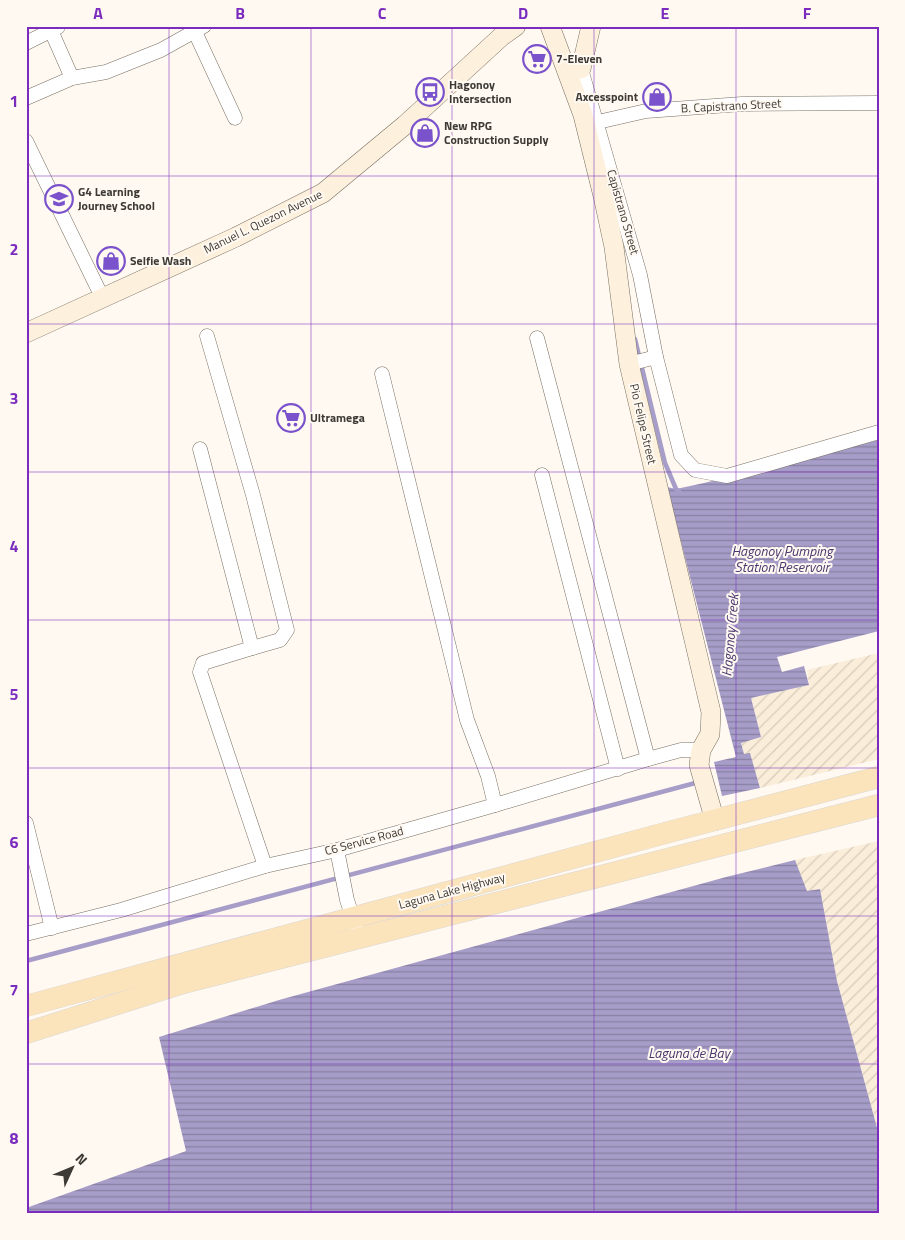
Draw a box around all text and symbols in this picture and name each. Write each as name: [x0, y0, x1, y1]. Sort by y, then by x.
text: A: [93, 1, 103, 25]
text: B: [235, 1, 245, 25]
text: C: [378, 1, 387, 25]
text: D: [518, 1, 528, 25]
text: E: [661, 1, 670, 25]
text: F: [803, 1, 812, 25]
supermarket icon: 7-Eleven: [522, 44, 552, 74]
place label: 7-Eleven: [556, 49, 602, 68]
place label: Hagonoy Intersection: [449, 75, 512, 108]
bus stop icon: Hagonoy Intersection: [415, 77, 445, 107]
shop icon: Axcesspoint: [642, 82, 672, 112]
place label: Axcesspoint: [575, 87, 639, 106]
text: 1: [10, 89, 18, 113]
street label: B. Capistrano Street: [680, 93, 782, 118]
place label: New RPG Construction Supply: [444, 116, 549, 149]
shop icon: New RPG Construction Supply: [410, 118, 440, 148]
street label: Capistrano Street: [602, 167, 645, 257]
place label: G4 Learning Journey School: [78, 182, 155, 215]
school or university icon: G4 Learning Journey School: [44, 184, 74, 214]
street label: Manuel L. Quezon Avenue: [200, 184, 325, 259]
text: 2: [10, 237, 18, 261]
shop icon: Selfie Wash: [96, 246, 126, 276]
place label: Selfie Wash: [130, 251, 191, 270]
street label: Pio Felipe Street: [625, 382, 662, 467]
text: 3: [10, 386, 18, 410]
supermarket icon: Ultramega: [276, 403, 306, 433]
place label: Ultramega: [310, 408, 365, 427]
text: 4: [10, 534, 19, 558]
water label: Hagonoy Pumping Station Reservoir: [731, 540, 834, 577]
water label: Hagonoy Creek: [715, 591, 744, 677]
text: 5: [10, 682, 19, 706]
street label: C6 Service Road: [322, 821, 405, 860]
text: 6: [10, 830, 19, 854]
street label: Laguna Lake Highway: [396, 867, 507, 914]
text: 7: [10, 978, 18, 1002]
water label: Laguna de Bay: [648, 1042, 731, 1063]
text: 8: [10, 1126, 19, 1150]
north arrow: [48, 1142, 98, 1192]
text: N: [71, 1148, 93, 1169]

